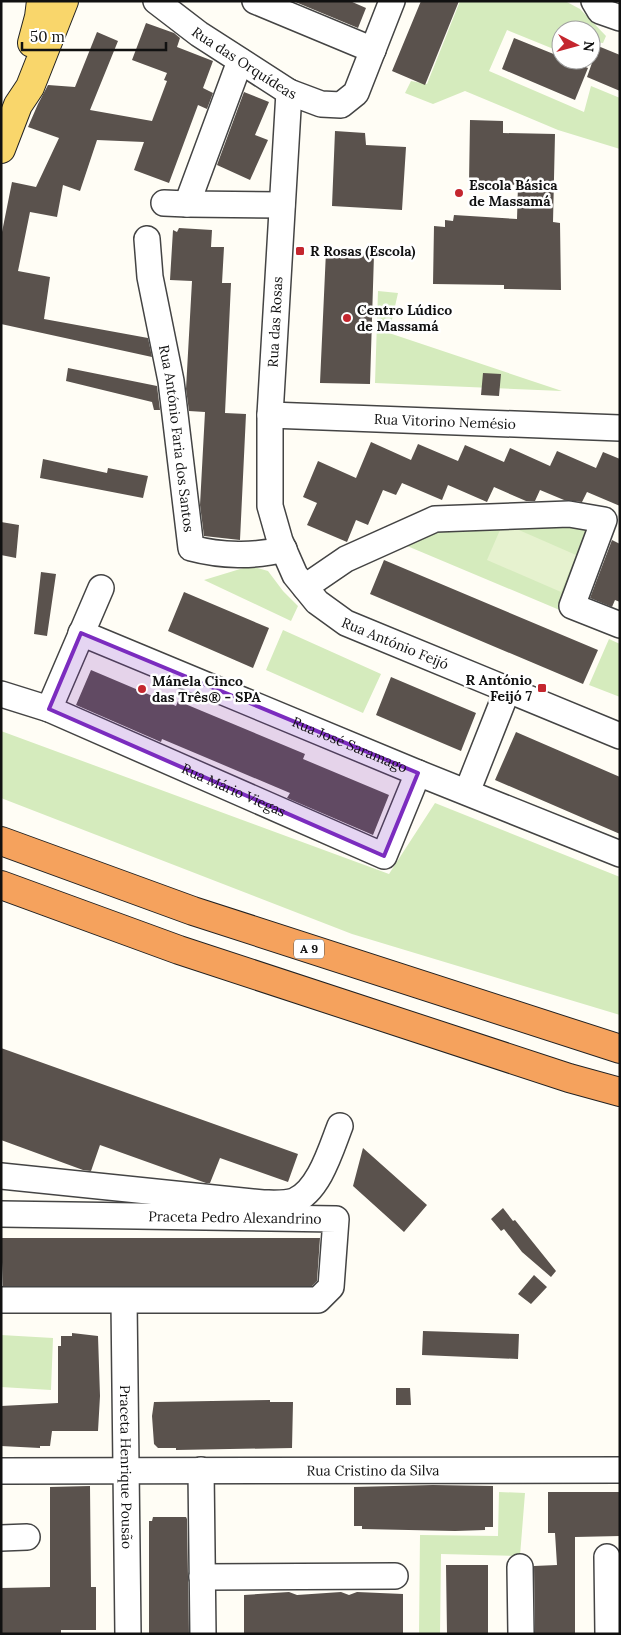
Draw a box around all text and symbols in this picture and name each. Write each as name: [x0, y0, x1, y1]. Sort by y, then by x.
scale bar: [22, 20, 166, 52]
north arrow: [551, 20, 601, 70]
street label: Rua das Orquídeas: [188, 23, 299, 103]
text: 50 m: [30, 27, 65, 46]
text: N: [579, 40, 598, 53]
place label: Escola Básica de Massamá: [469, 176, 558, 210]
marker: Escola Básica de Massamá: [453, 187, 465, 199]
place label: R Rosas (Escola): [310, 242, 415, 260]
marker: R Rosas (Escola): [294, 245, 306, 257]
street label: Rua das Rosas: [264, 276, 286, 368]
place label: Centro Lúdico de Massamá: [357, 301, 452, 335]
marker: Centro Lúdico de Massamá: [341, 312, 353, 324]
street label: Rua António Faria dos Santos: [155, 343, 198, 533]
street label: Rua Vitorino Nemésio: [374, 410, 516, 433]
street label: Rua António Feijó: [339, 613, 451, 673]
place label: R António Feijó 7: [465, 671, 532, 705]
place label: Mánela Cinco das Três® - SPA: [152, 672, 261, 706]
marker: R António Feijó 7: [536, 682, 548, 694]
marker: Mánela Cinco das Três® - SPA: [136, 683, 148, 695]
street label: Rua José Saramago: [289, 713, 410, 777]
street label: Rua Mário Viegas: [179, 759, 289, 821]
road number: A 9: [294, 940, 324, 959]
street label: Praceta Pedro Alexandrino: [148, 1207, 322, 1228]
street label: Praceta Henrique Pousão: [116, 1385, 136, 1549]
street label: Rua Cristino da Silva: [306, 1461, 440, 1480]

